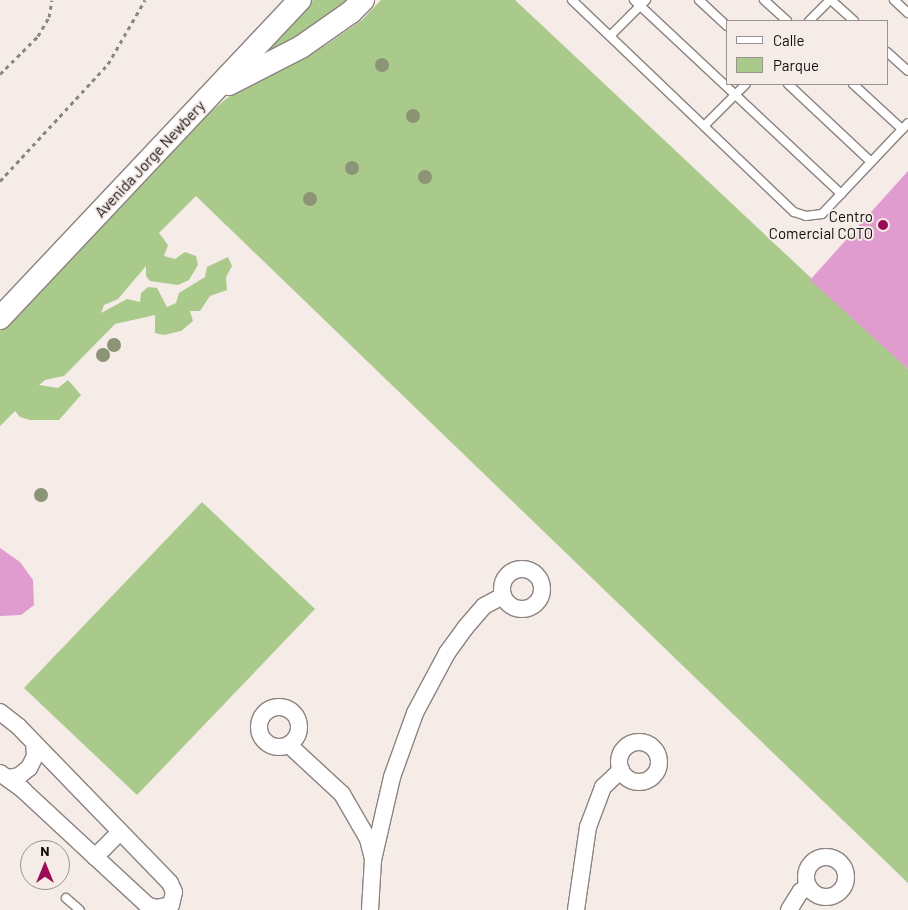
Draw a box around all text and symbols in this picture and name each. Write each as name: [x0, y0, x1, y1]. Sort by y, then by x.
legend: [726, 20, 888, 85]
text: Calle: [773, 31, 805, 49]
text: Parque: [773, 56, 819, 74]
street label: Avenida Jorge Newbery: [91, 97, 209, 221]
place label: Centro Comercial COTO: [769, 207, 873, 242]
marker: Centro Comercial COTO: [877, 219, 889, 231]
north arrow: [20, 840, 70, 890]
text: N: [40, 842, 50, 859]

